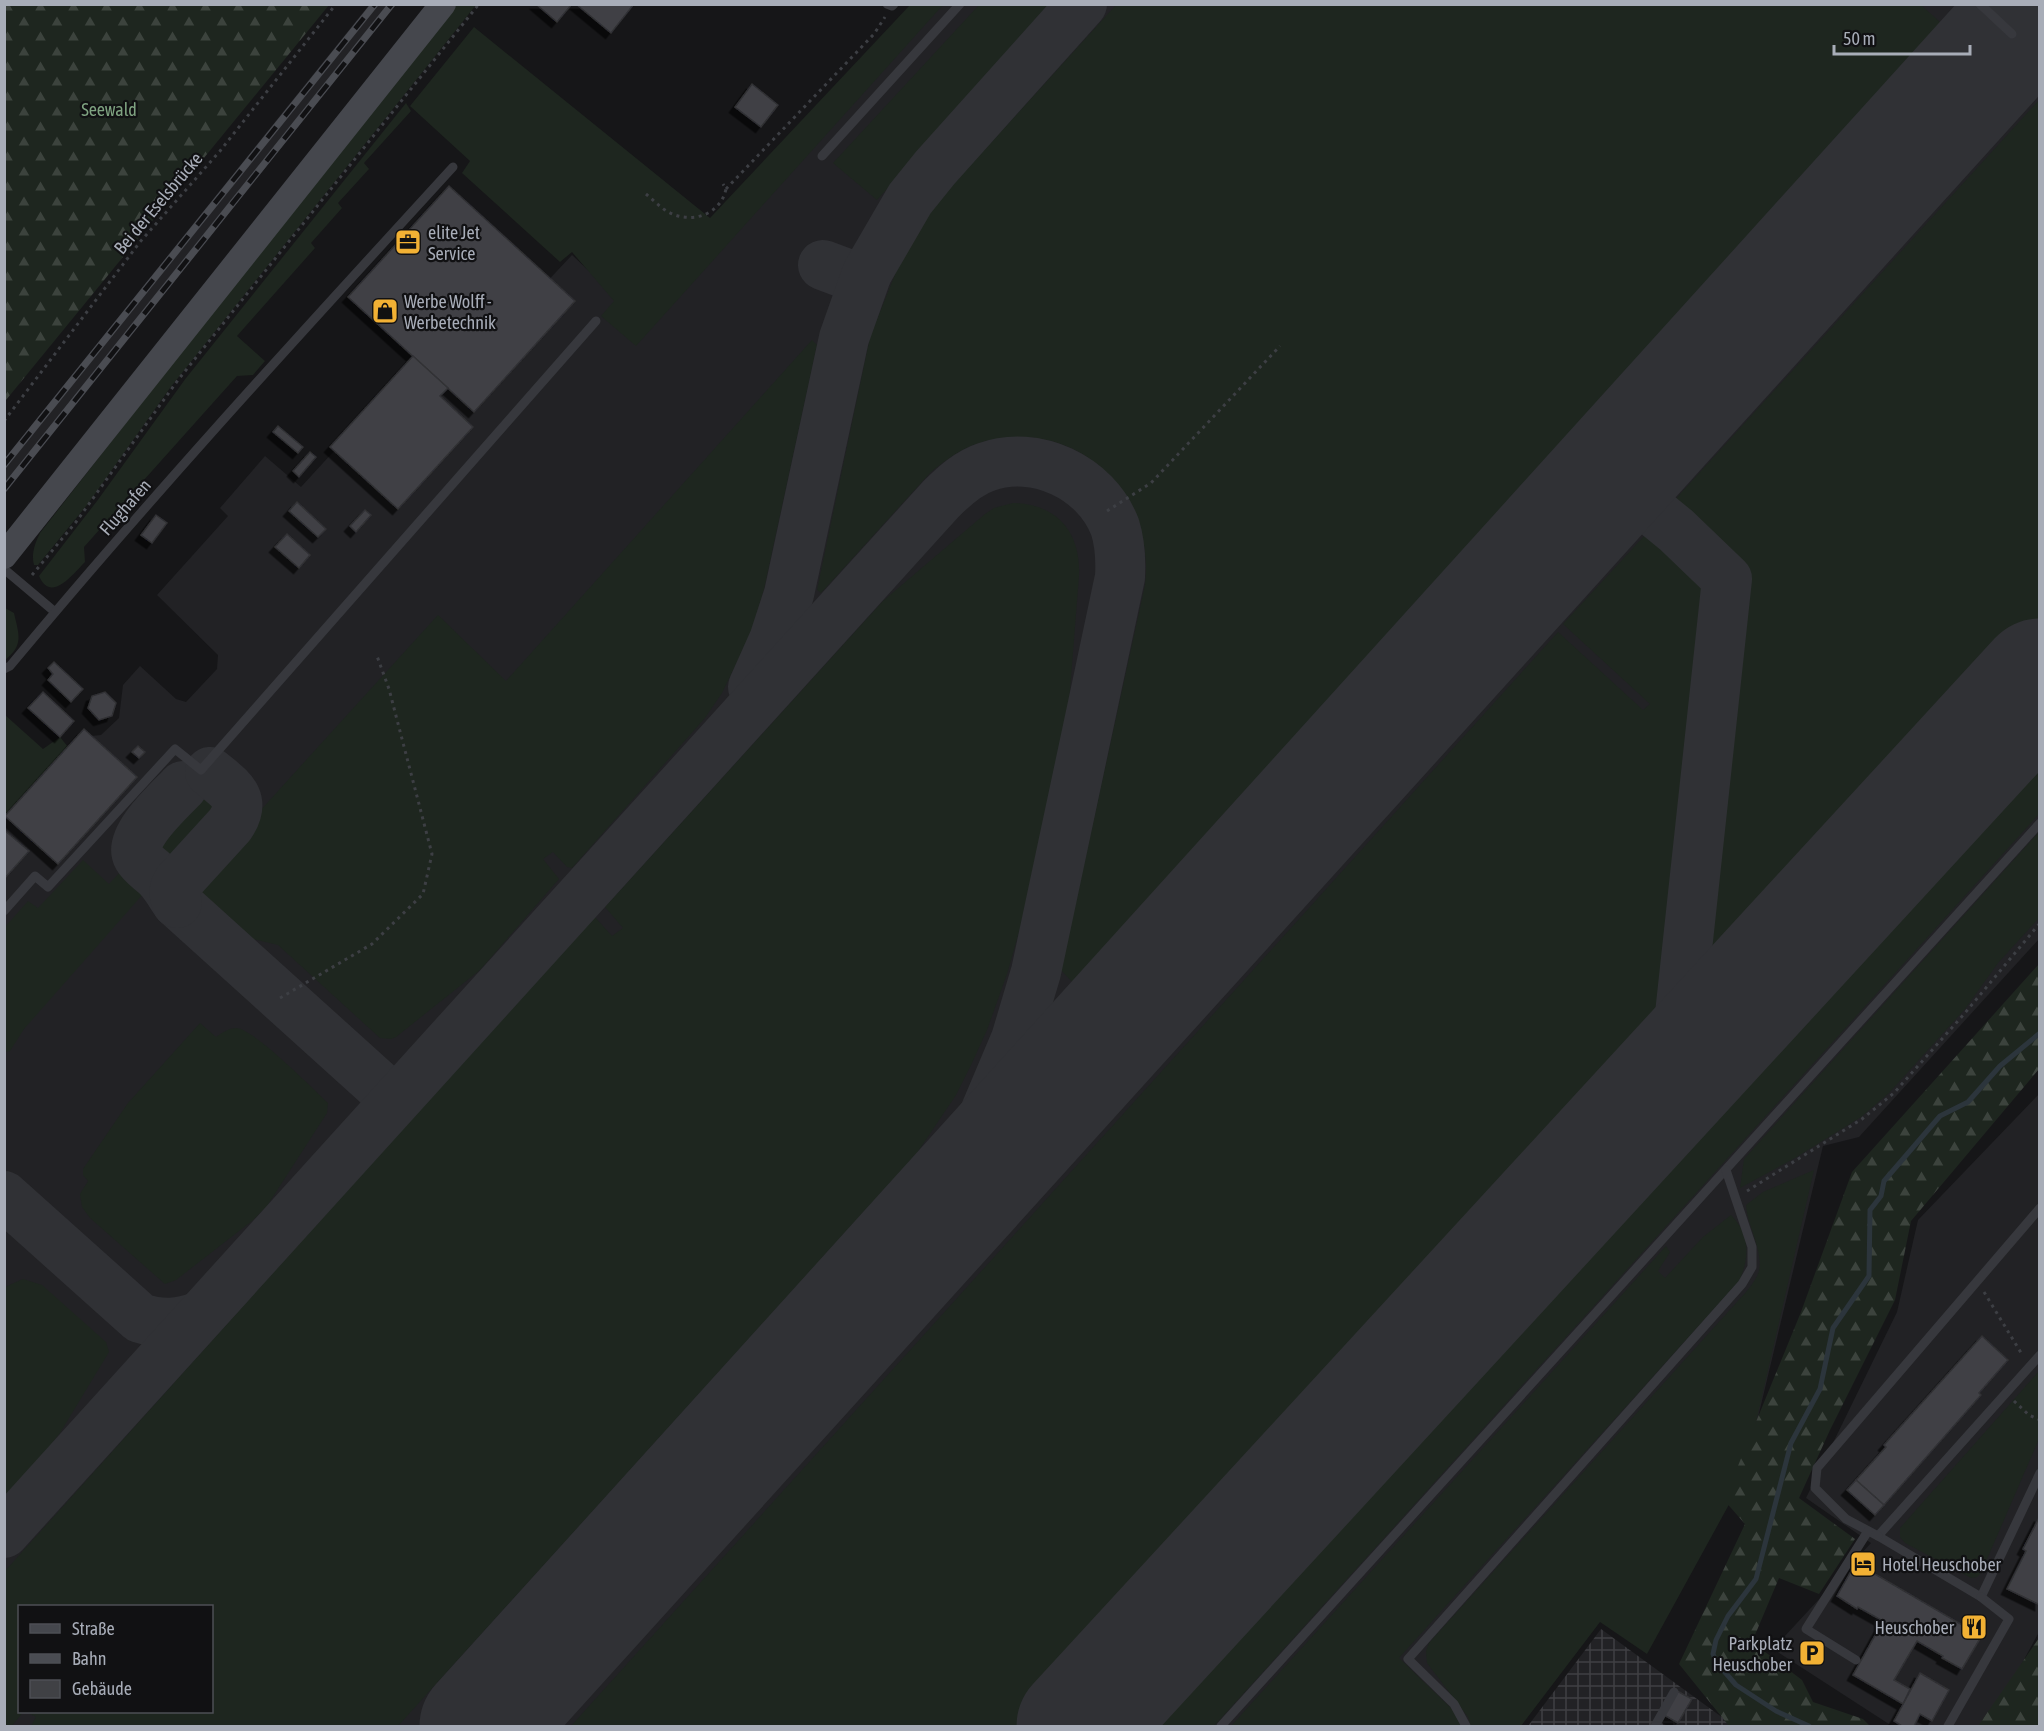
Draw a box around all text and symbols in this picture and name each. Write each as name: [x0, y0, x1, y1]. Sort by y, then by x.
scale bar: [1834, 18, 1970, 56]
text: 50 m: [1843, 28, 1875, 49]
park label: Seewald: [81, 99, 137, 120]
street label: Bei der Eselsbrücke: [109, 148, 207, 258]
place label: elite Jet Service: [428, 222, 480, 264]
office icon: elite Jet Service: [393, 227, 423, 257]
place label: Werbe Wolff - Werbetechnik: [404, 291, 496, 333]
shop icon: Werbe Wolff - Werbetechnik: [370, 296, 400, 326]
street label: Flughafen: [95, 475, 155, 539]
hotel icon: Hotel Heuschober: [1848, 1549, 1878, 1579]
place label: Hotel Heuschober: [1882, 1554, 2002, 1575]
legend: [18, 1605, 213, 1713]
restaurant icon: Heuschober: [1959, 1612, 1989, 1642]
place label: Heuschober: [1874, 1617, 1955, 1638]
text: Straße: [72, 1618, 115, 1639]
place label: Parkplatz Heuschober: [1712, 1633, 1793, 1675]
parking icon: Parkplatz Heuschober: [1797, 1638, 1827, 1668]
text: Bahn: [72, 1648, 106, 1669]
text: Gebäude: [72, 1678, 132, 1699]

